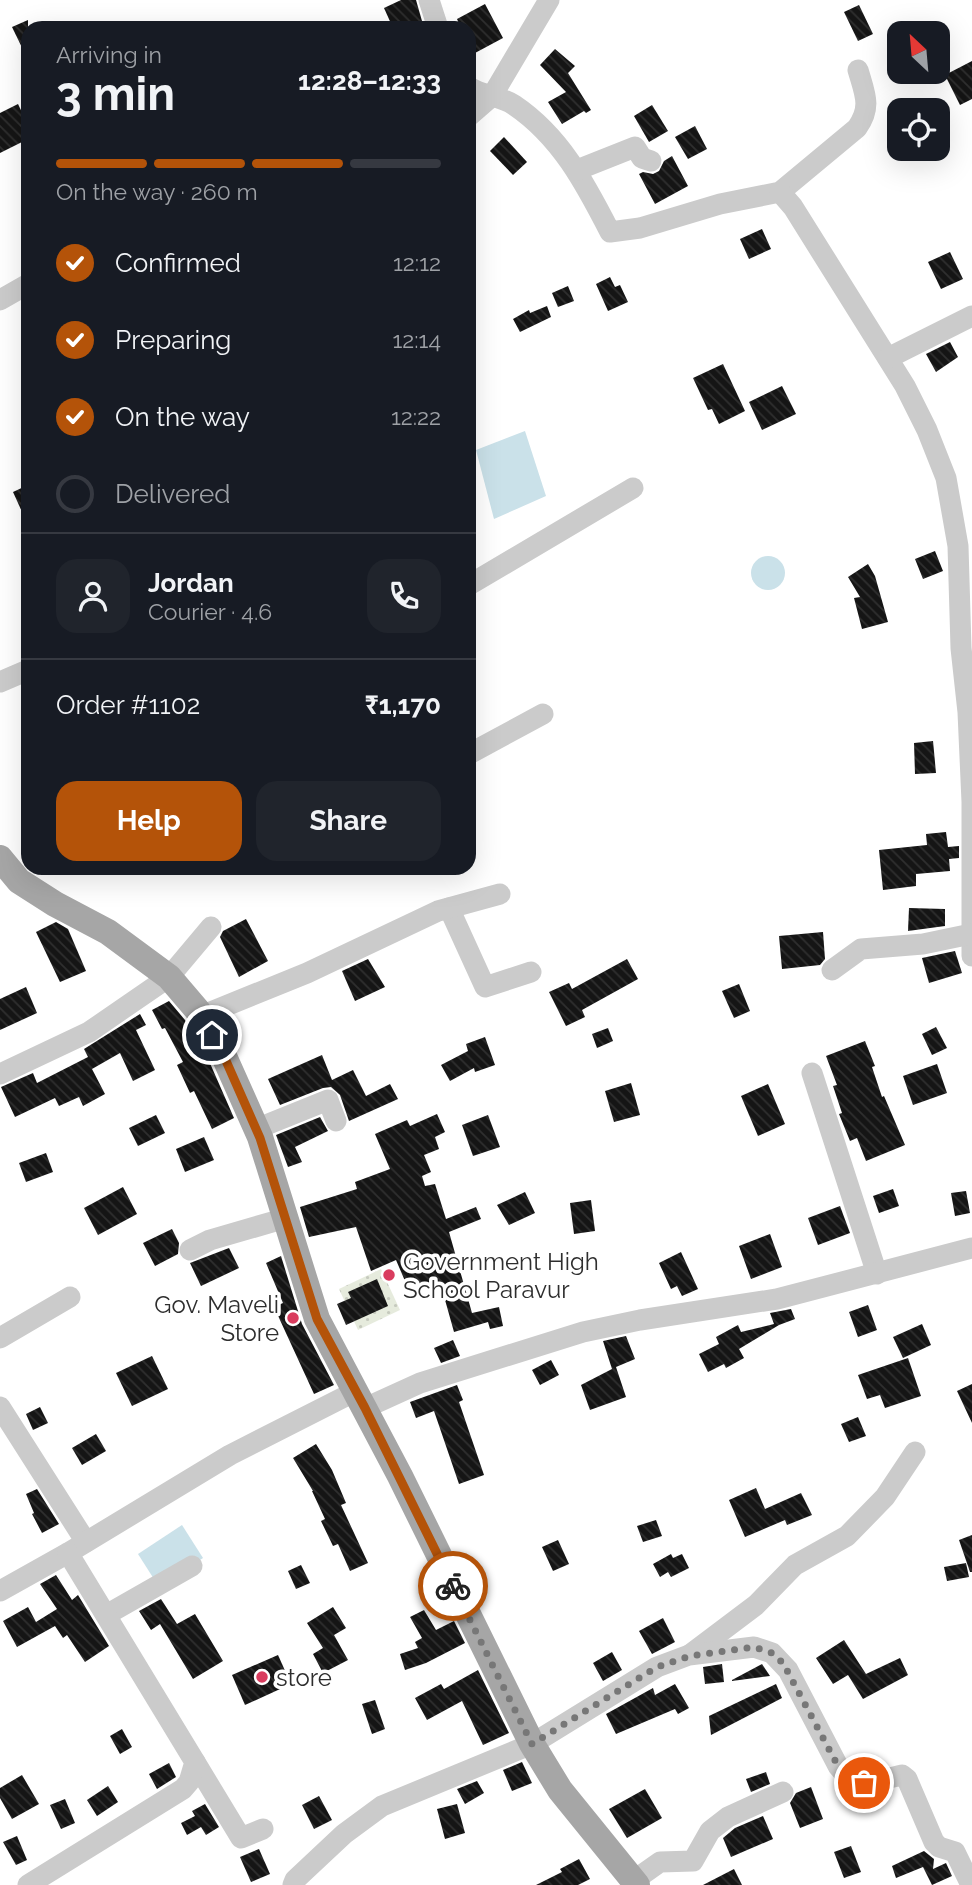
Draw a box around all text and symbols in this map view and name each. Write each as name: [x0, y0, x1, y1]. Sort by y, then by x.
north arrow: [887, 21, 950, 84]
map controls: [887, 21, 950, 161]
text: Arriving in: [56, 41, 162, 68]
text: 12:28–12:33: [298, 66, 441, 96]
text: 3 min: [56, 67, 175, 121]
button: locate: [887, 98, 950, 161]
text: On the way · 260 m: [56, 178, 258, 205]
icon: check: [56, 244, 94, 282]
text: Confirmed: [115, 248, 241, 278]
text: 12:12: [393, 249, 441, 276]
icon: check: [56, 321, 94, 359]
text: Preparing: [115, 325, 231, 355]
text: 12:14: [392, 326, 441, 353]
icon: check: [56, 398, 94, 436]
text: On the way: [115, 402, 250, 432]
text: 12:22: [391, 403, 441, 430]
text: Delivered: [115, 479, 230, 509]
button: person: [56, 559, 130, 633]
button: phone: [367, 559, 441, 633]
text: Jordan: [148, 568, 234, 598]
text: Courier · 4.6: [148, 598, 272, 625]
text: Order #1102: [56, 690, 200, 720]
text: ₹1,170: [365, 690, 441, 720]
button: Help: [56, 781, 242, 861]
button: Share: [256, 781, 441, 861]
pin: [182, 1005, 242, 1065]
icon: home: [193, 1016, 231, 1054]
place label: Government High School Paravur: [403, 1247, 599, 1304]
marker: Government High School Paravur: [381, 1267, 397, 1283]
place label: Gov. Maveli Store: [154, 1290, 279, 1347]
marker: Gov. Maveli Store: [285, 1310, 301, 1326]
courier: [418, 1551, 488, 1621]
icon: bike: [434, 1567, 472, 1605]
place label: store: [276, 1663, 332, 1692]
marker: store: [254, 1669, 270, 1685]
pin: [834, 1753, 894, 1813]
icon: bag: [845, 1764, 883, 1802]

